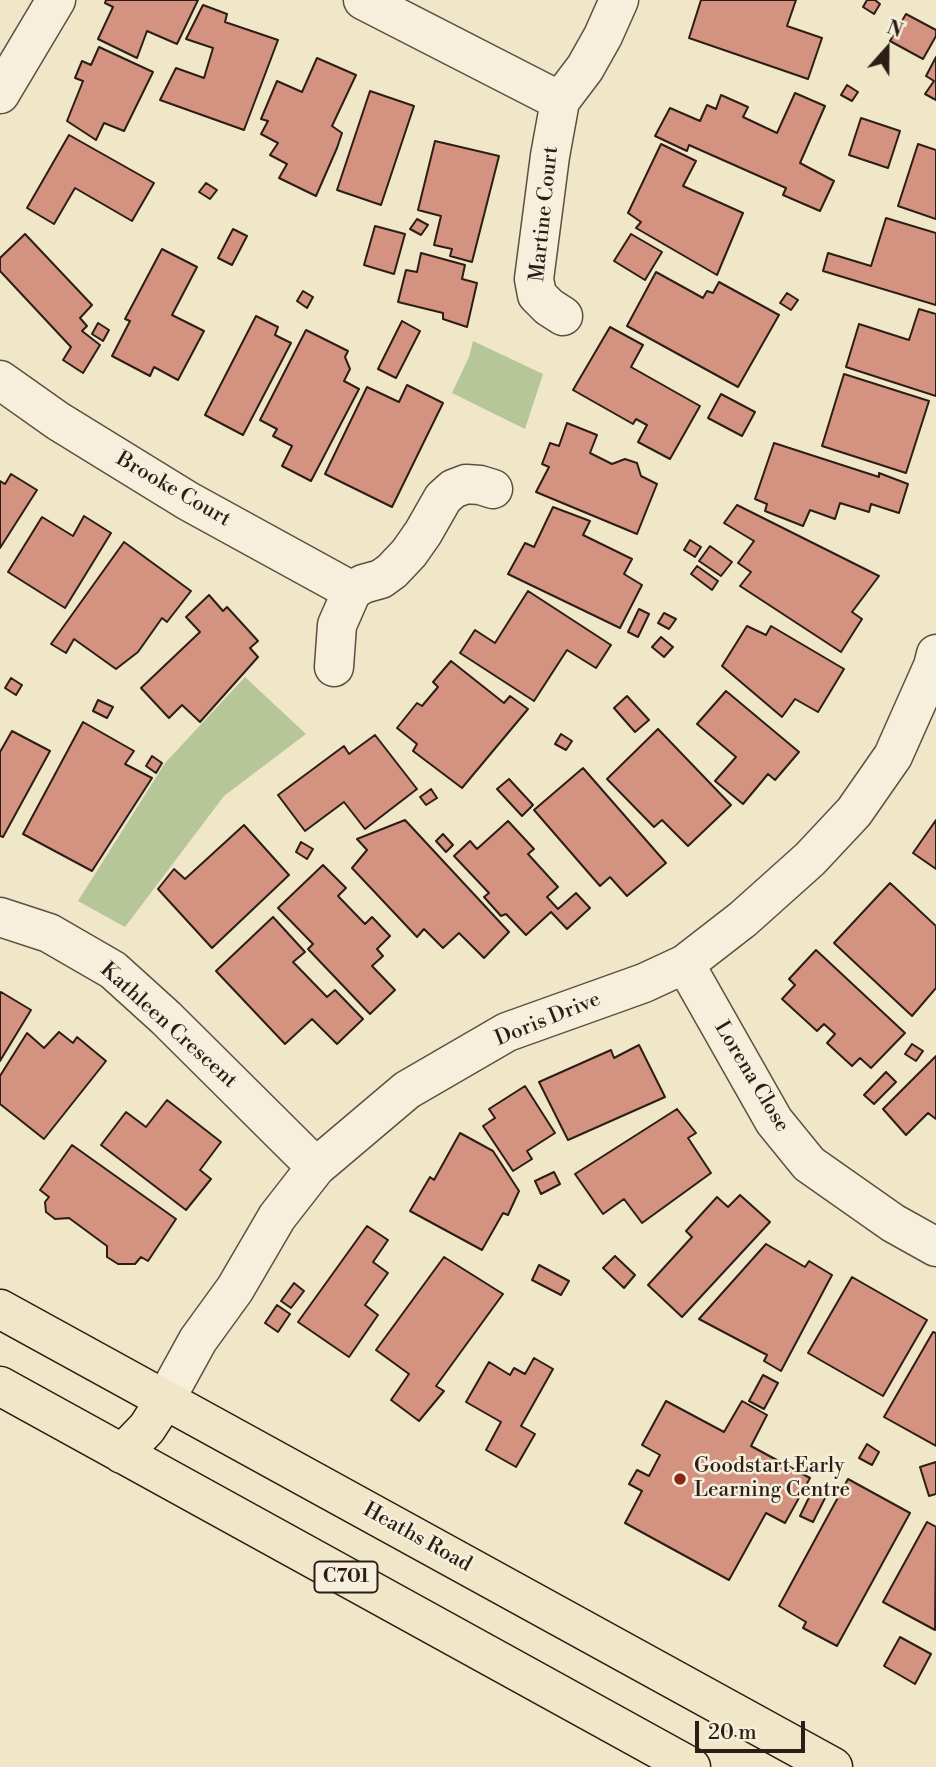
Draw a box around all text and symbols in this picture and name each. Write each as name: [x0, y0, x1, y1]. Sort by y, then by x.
north arrow: [852, 14, 922, 84]
text: N: [883, 15, 906, 43]
street label: Martine Court: [525, 145, 565, 283]
street label: Brooke Court: [111, 447, 235, 533]
street label: Kathleen Crescent: [94, 958, 242, 1094]
street label: Doris Drive: [492, 987, 604, 1053]
street label: Lorena Close: [708, 1017, 794, 1137]
place label: Goodstart Early Learning Centre: [694, 1454, 850, 1504]
marker: Goodstart Early Learning Centre: [672, 1471, 688, 1487]
street label: Heaths Road: [358, 1498, 476, 1578]
road number: C701: [314, 1562, 378, 1592]
scale bar: [698, 1708, 808, 1752]
text: 20 m: [708, 1720, 757, 1746]

